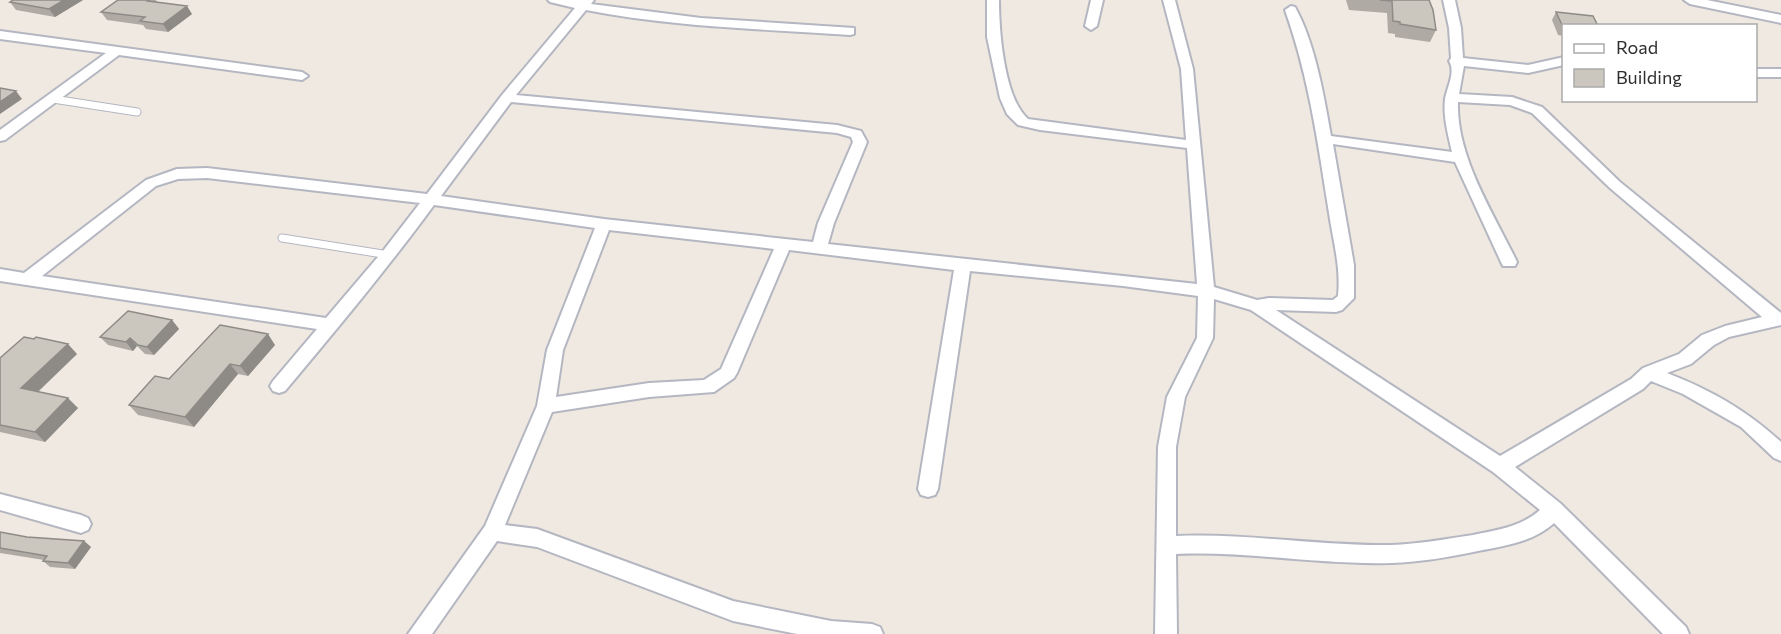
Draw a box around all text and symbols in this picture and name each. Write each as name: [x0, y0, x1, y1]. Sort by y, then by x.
legend: [1562, 24, 1757, 102]
text: Road: [1616, 36, 1658, 58]
text: Building: [1616, 66, 1682, 88]

